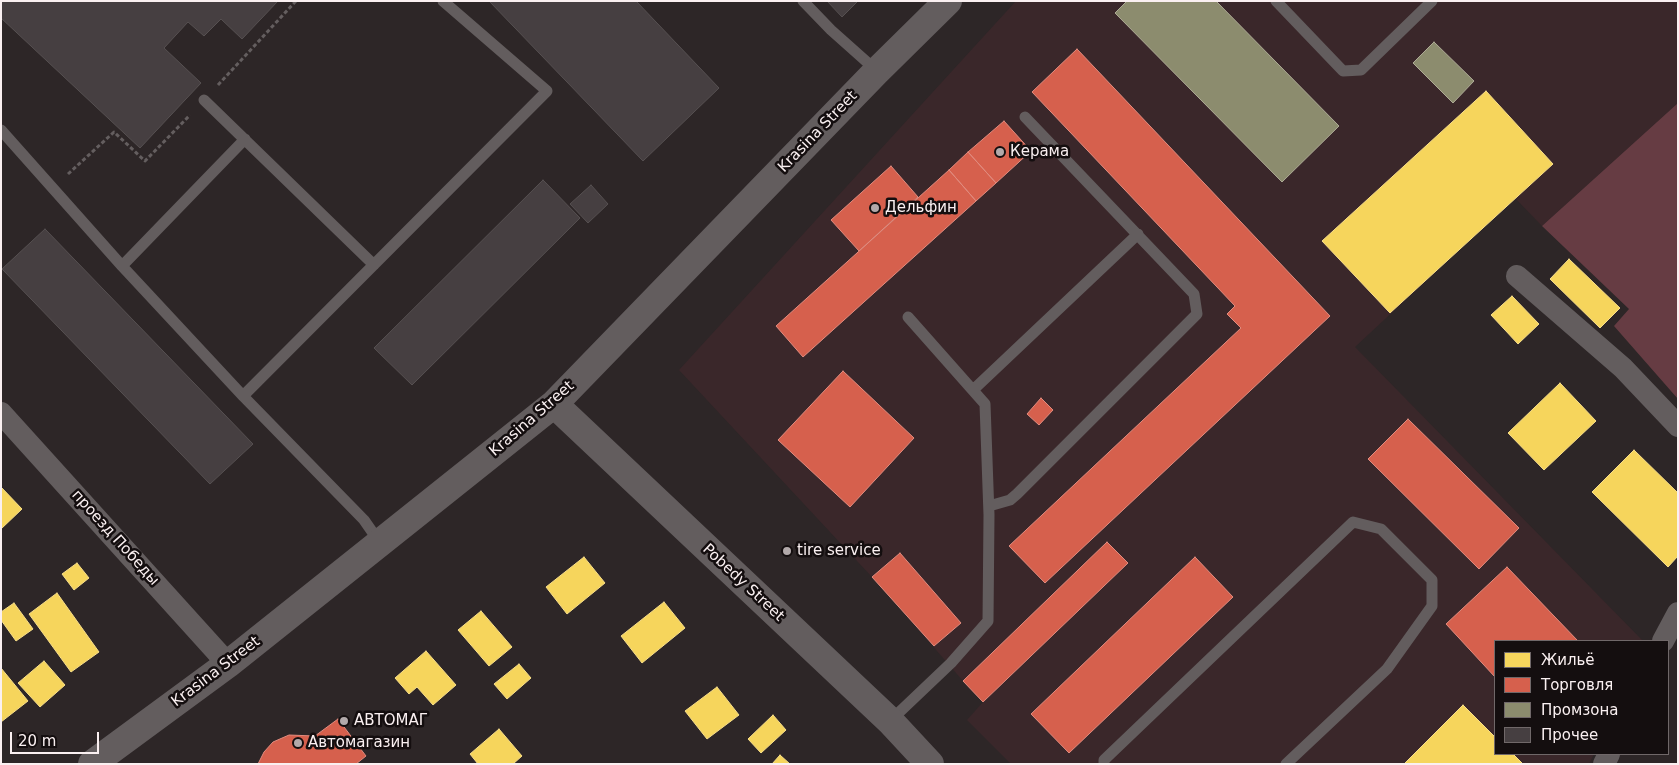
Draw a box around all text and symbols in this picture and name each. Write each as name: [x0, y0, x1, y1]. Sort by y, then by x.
street label: Krasina Street: [775, 88, 861, 176]
place label: Керама: [1010, 143, 1069, 161]
marker: Керама: [994, 146, 1006, 158]
place label: Дельфин: [885, 199, 957, 217]
marker: Дельфин: [869, 202, 881, 214]
street label: Krasina Street: [486, 377, 578, 461]
street label: проезд Победы: [67, 487, 163, 589]
street label: Pobedy Street: [698, 541, 788, 625]
place label: tire service: [797, 542, 881, 560]
marker: tire service: [781, 545, 793, 557]
street label: Krasina Street: [168, 633, 264, 711]
legend: [1494, 640, 1669, 755]
text: Жильё: [1541, 651, 1595, 669]
text: Торговля: [1541, 676, 1613, 694]
text: Промзона: [1541, 701, 1618, 719]
place label: АВТОМАГ: [354, 712, 428, 730]
marker: АВТОМАГ: [338, 715, 350, 727]
scale bar: [12, 722, 101, 754]
text: Прочее: [1541, 726, 1598, 744]
text: 20 m: [18, 732, 56, 750]
place label: Автомагазин: [308, 734, 410, 752]
marker: Автомагазин: [292, 737, 304, 749]

